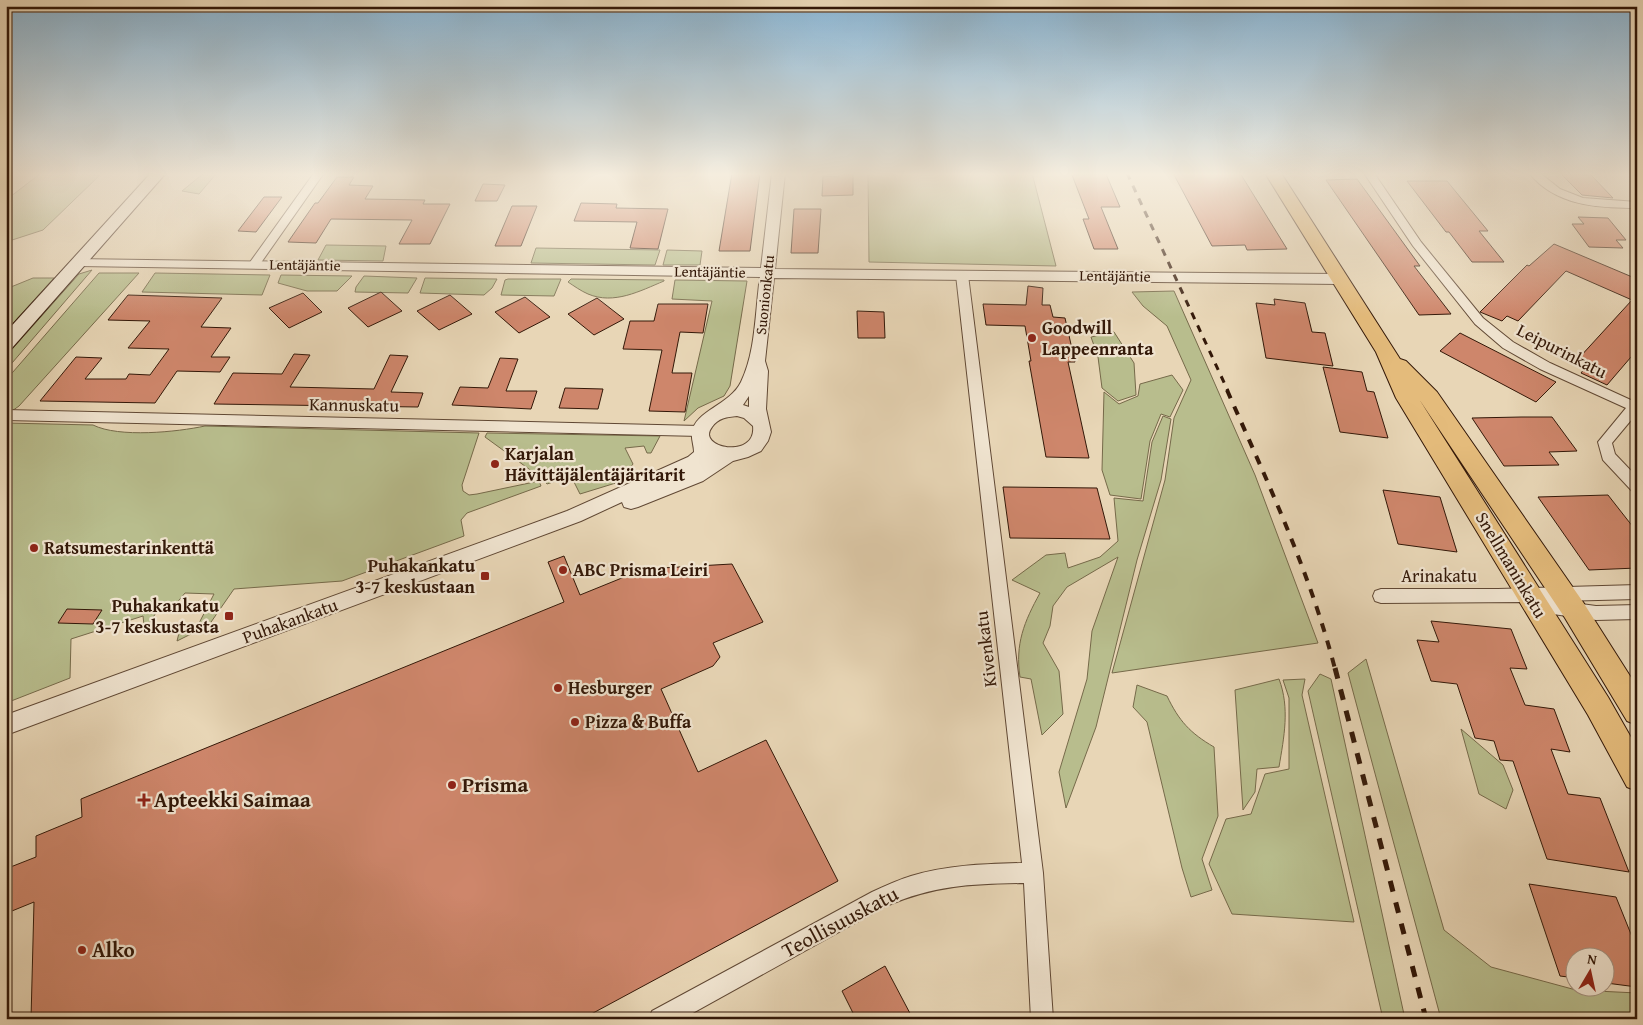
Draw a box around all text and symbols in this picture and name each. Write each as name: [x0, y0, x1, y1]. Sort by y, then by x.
street label: Lentäjäntie: [269, 253, 341, 276]
street label: Suonionkatu: [750, 253, 779, 336]
street label: Lentäjäntie: [674, 260, 746, 283]
street label: Lentäjäntie: [1079, 264, 1151, 287]
place label: Goodwill Lappeenranta: [1042, 314, 1154, 362]
street label: Leipurinkatu: [1512, 316, 1612, 385]
marker: Goodwill Lappeenranta: [1026, 332, 1038, 344]
street label: Kannuskatu: [309, 390, 399, 419]
place label: Karjalan Hävittäjälentäjäritarit: [505, 440, 685, 488]
marker: Karjalan Hävittäjälentäjäritarit: [489, 458, 501, 470]
street label: Snellmaninkatu: [1469, 507, 1554, 623]
place label: Ratsumestarinkenttä: [44, 534, 215, 561]
marker: Ratsumestarinkenttä: [28, 542, 40, 554]
place label: Puhakankatu 3-7 keskustaan: [355, 552, 476, 600]
place label: ABC Prisma Leiri: [573, 556, 708, 583]
street label: Arinakatu: [1401, 562, 1477, 589]
marker: ABC Prisma Leiri: [557, 564, 569, 576]
marker: Puhakankatu 3-7 keskustaan: [479, 570, 491, 582]
street label: Puhakankatu: [238, 591, 341, 650]
place label: Puhakankatu 3-7 keskustasta: [95, 592, 220, 640]
street label: Kivenkatu: [967, 609, 1004, 689]
marker: Puhakankatu 3-7 keskustasta: [223, 610, 235, 622]
place label: Hesburger: [568, 674, 653, 701]
marker: Hesburger: [552, 682, 564, 694]
place label: Pizza & Buffa: [585, 708, 692, 735]
marker: Pizza & Buffa: [569, 716, 581, 728]
place label: Prisma: [462, 769, 528, 800]
marker: Prisma: [446, 779, 458, 791]
place label: Apteekki Saimaa: [154, 784, 311, 815]
marker: Apteekki Saimaa: [138, 794, 150, 806]
street label: Teollisuuskatu: [776, 878, 904, 965]
place label: Alko: [92, 934, 135, 965]
marker: Alko: [76, 944, 88, 956]
north arrow: [1566, 948, 1616, 998]
text: N: [1586, 949, 1599, 970]

